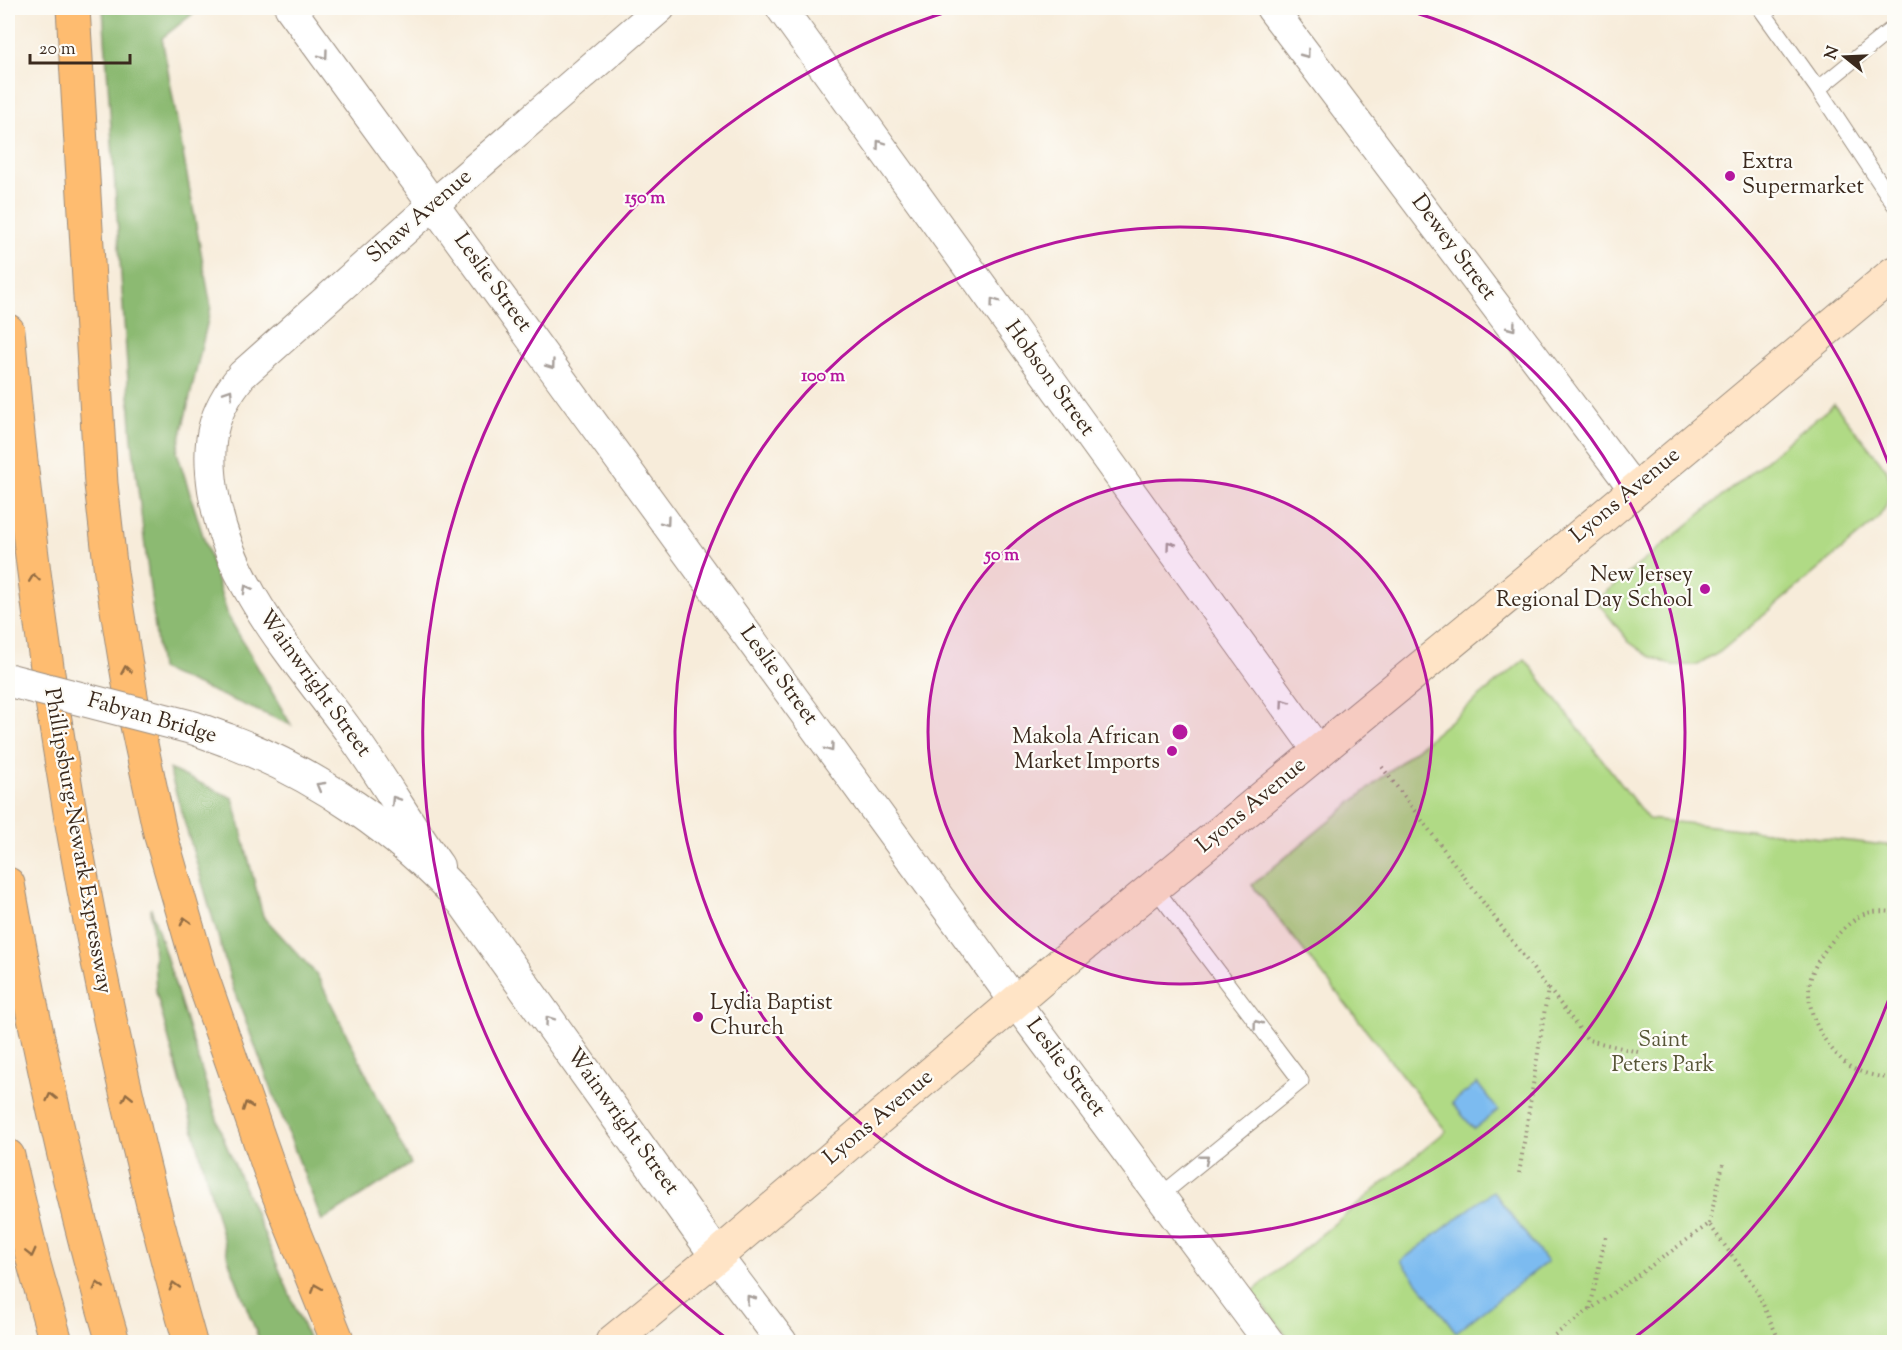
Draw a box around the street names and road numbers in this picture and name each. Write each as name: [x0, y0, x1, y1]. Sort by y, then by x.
street label: Shaw Avenue: [360, 162, 480, 272]
street label: Dewey Street: [1402, 188, 1504, 308]
street label: Leslie Street: [445, 227, 539, 340]
street label: Hobson Street: [996, 314, 1102, 444]
street label: Lyons Avenue: [1564, 440, 1688, 552]
street label: Wainwright Street: [250, 604, 379, 765]
street label: Leslie Street: [731, 620, 825, 733]
street label: Fabyan Bridge: [84, 685, 220, 753]
street label: Phillipsburg-Newark Expressway: [34, 686, 120, 996]
street label: Lyons Avenue: [1190, 750, 1314, 862]
street label: Leslie Street: [1017, 1012, 1113, 1124]
street label: Wainwright Street: [558, 1042, 687, 1203]
street label: Lyons Avenue: [817, 1062, 941, 1174]

